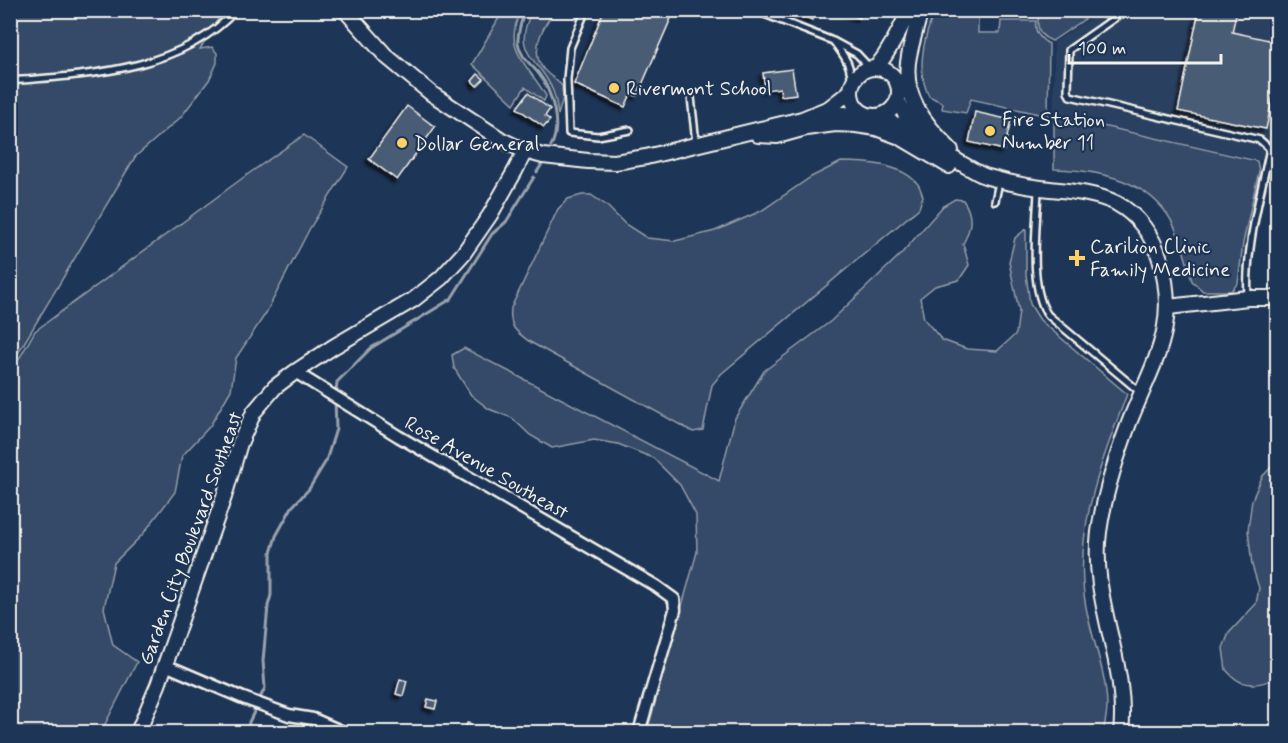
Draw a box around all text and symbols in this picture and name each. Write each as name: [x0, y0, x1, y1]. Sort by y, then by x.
scale bar: [1069, 27, 1220, 65]
text: 100 m: [1078, 37, 1126, 61]
place label: Rivermont School: [626, 76, 772, 103]
marker: Rivermont School: [607, 81, 621, 95]
place label: Fire Station Number 11: [1002, 107, 1105, 157]
marker: Fire Station Number 11: [983, 124, 997, 138]
place label: Dollar General: [414, 131, 540, 158]
marker: Dollar General: [395, 136, 409, 150]
place label: Carilion Clinic Family Medicine: [1090, 234, 1230, 284]
marker: Carilion Clinic Family Medicine: [1068, 249, 1086, 267]
street label: Garden City Boulevard Southeast: [133, 408, 250, 669]
street label: Rose Avenue Southeast: [399, 410, 573, 526]

